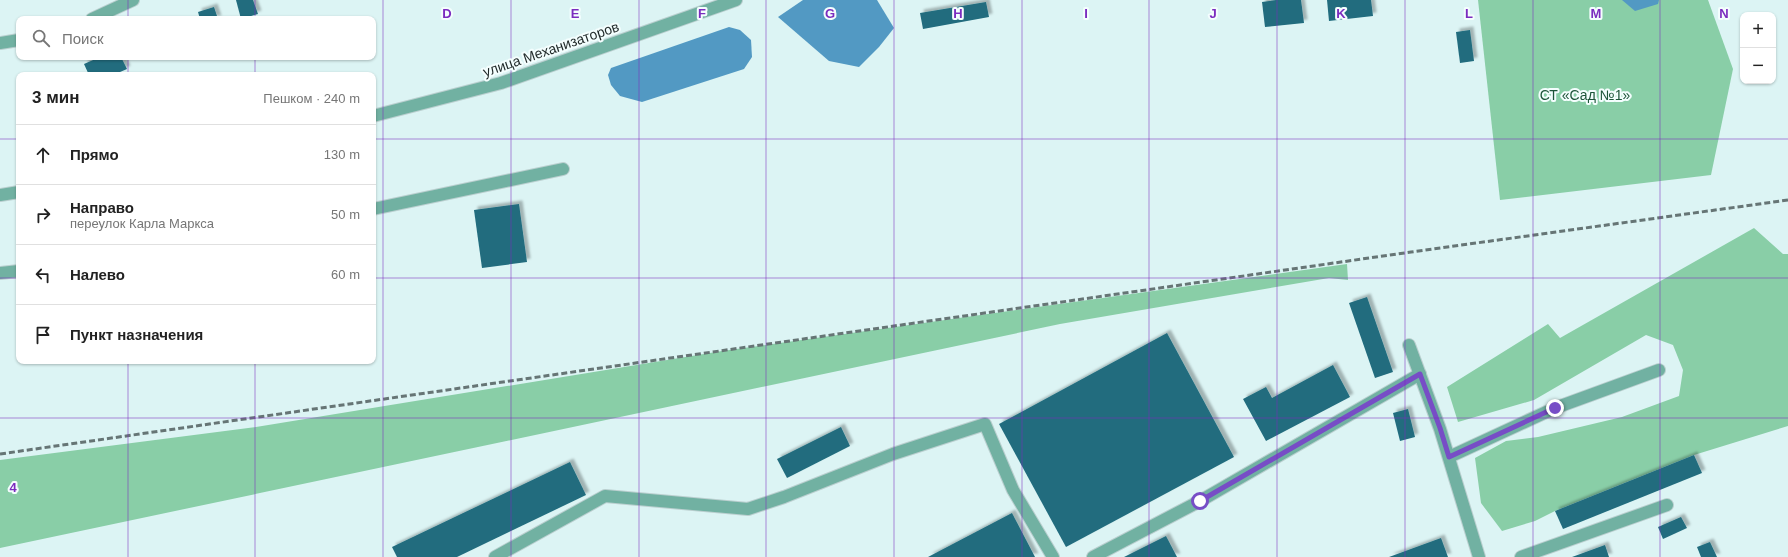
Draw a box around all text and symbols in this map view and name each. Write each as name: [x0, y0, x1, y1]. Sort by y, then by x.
text: D: [442, 6, 452, 21]
text: E: [571, 6, 580, 21]
text: F: [698, 6, 706, 21]
text: G: [825, 6, 835, 21]
text: H: [953, 6, 963, 21]
text: I: [1084, 6, 1088, 21]
text: J: [1209, 6, 1217, 21]
text: K: [1336, 6, 1346, 21]
text: L: [1465, 6, 1473, 21]
text: M: [1591, 6, 1601, 21]
text: N: [1719, 6, 1729, 21]
map controls: [1740, 12, 1776, 84]
button: +: [1740, 12, 1776, 48]
search box: [16, 16, 376, 60]
street label: улица Механизаторов: [481, 18, 621, 80]
icon: search: [30, 27, 52, 49]
text: Поиск: [62, 30, 104, 47]
button: −: [1740, 48, 1776, 84]
park label: СТ «Сад №1»: [1540, 87, 1631, 103]
text: 3 мин: [32, 88, 79, 107]
text: Пешком · 240 m: [263, 91, 360, 106]
icon: ahead: [32, 144, 54, 166]
text: Прямо: [70, 146, 119, 163]
text: 130 m: [324, 147, 360, 162]
text: Направо: [70, 199, 134, 216]
icon: right: [32, 204, 54, 226]
text: 50 m: [331, 207, 360, 222]
text: переулок Карла Маркса: [70, 216, 214, 231]
icon: left: [32, 264, 54, 286]
text: Налево: [70, 266, 125, 283]
text: 60 m: [331, 267, 360, 282]
icon: arrive: [32, 324, 54, 346]
text: Пункт назначения: [70, 326, 203, 343]
route end: [1546, 399, 1564, 417]
text: 4: [9, 480, 17, 495]
route start: [1191, 492, 1209, 510]

